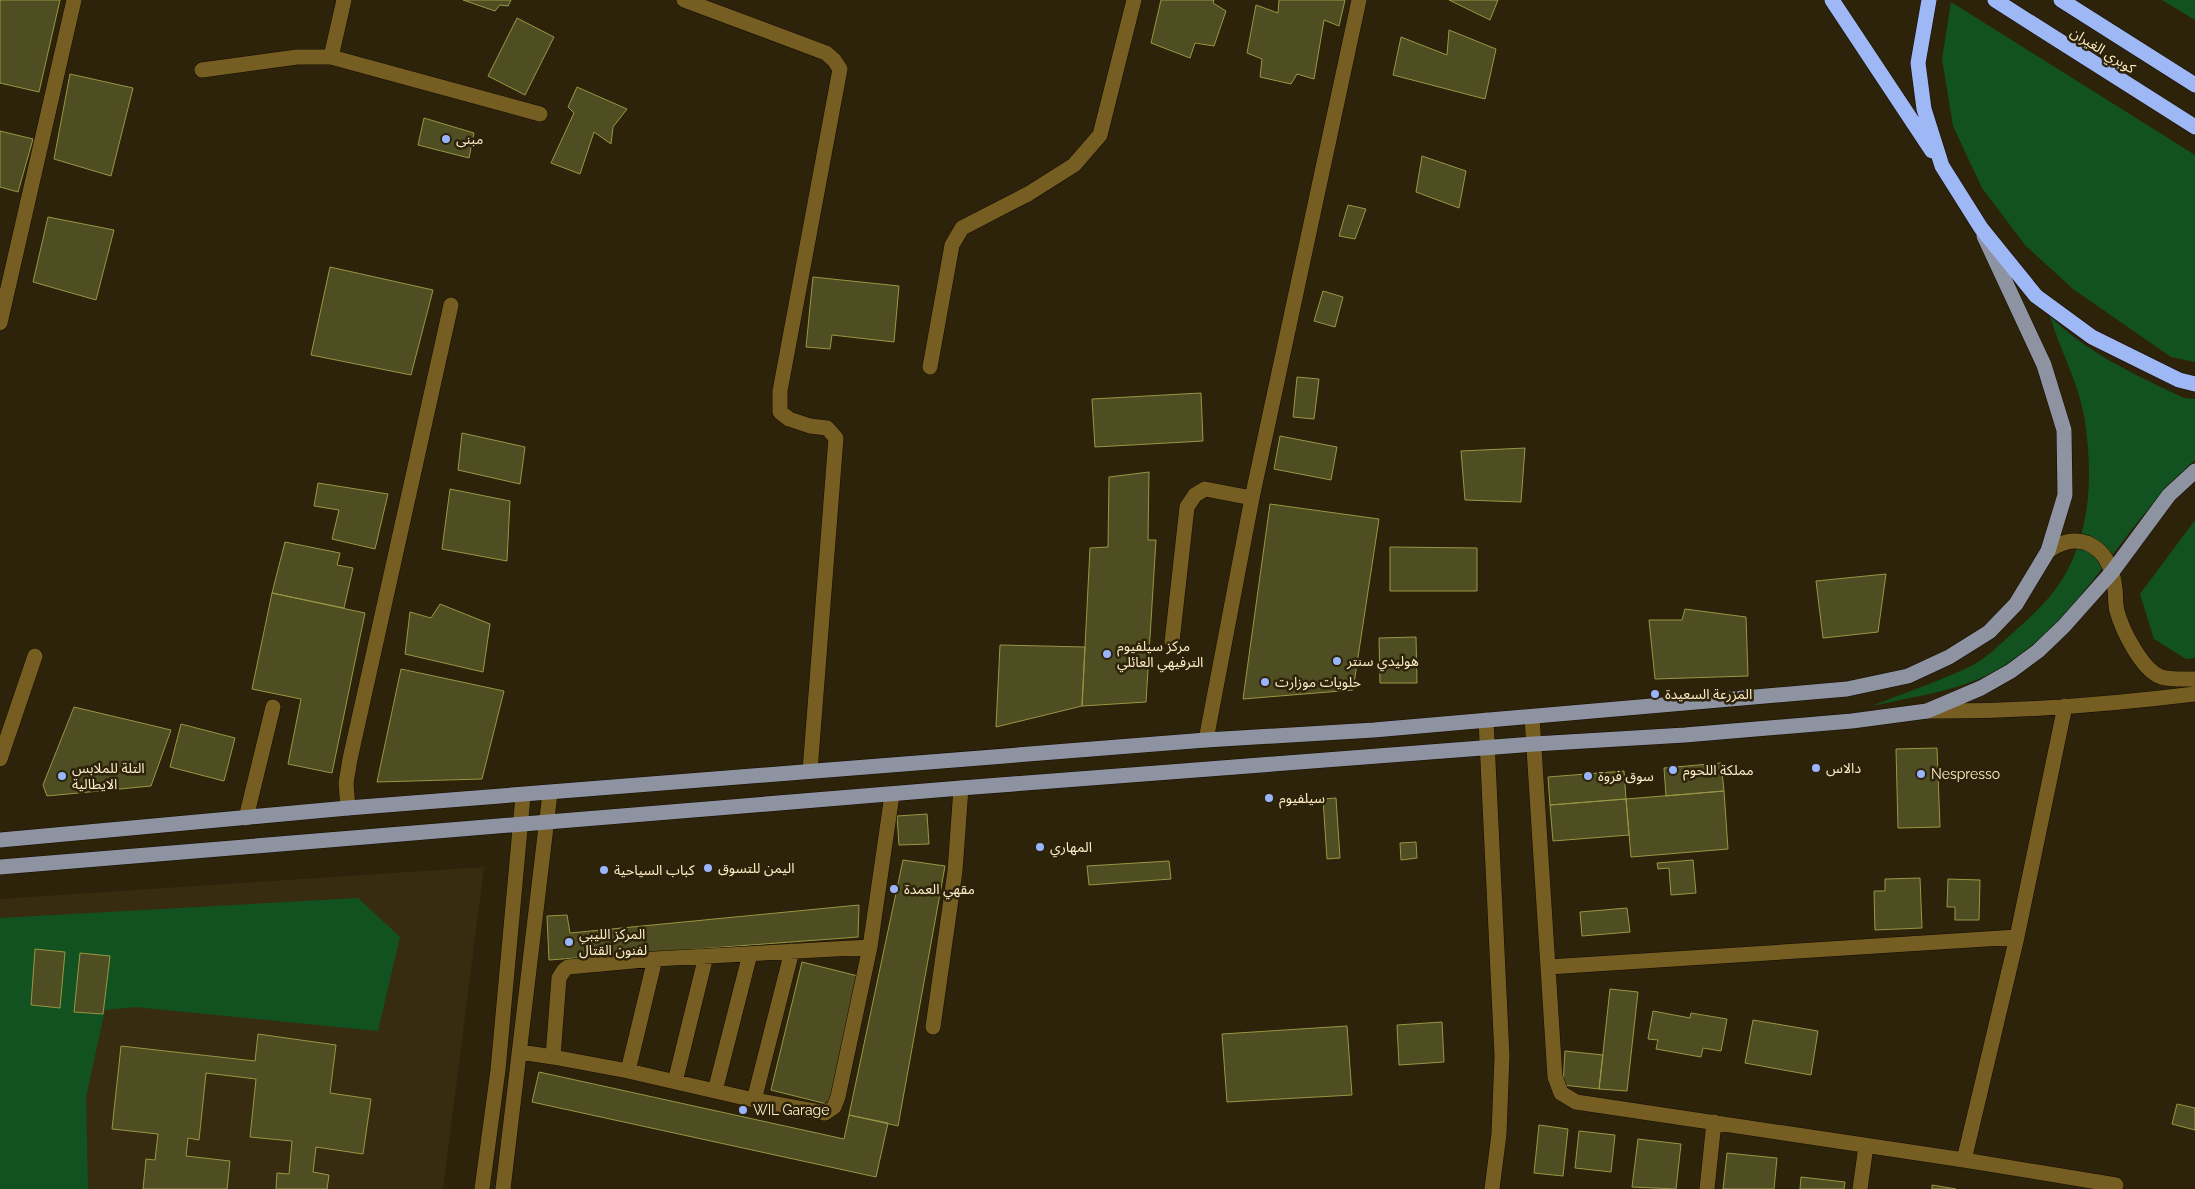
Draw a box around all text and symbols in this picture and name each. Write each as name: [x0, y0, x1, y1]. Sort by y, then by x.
street label: كوبري الغيران: [2066, 24, 2139, 79]
place label: مبنى: [456, 131, 483, 148]
marker: مبنى: [440, 133, 452, 145]
place label: مركز سيلفيوم الترفيهي العائلي: [1117, 638, 1203, 673]
marker: مركز سيلفيوم الترفيهي العائلي: [1101, 648, 1113, 660]
place label: هوليدي سنتر: [1346, 653, 1419, 672]
marker: هوليدي سنتر: [1331, 655, 1343, 667]
place label: حلويات موزارت: [1275, 674, 1361, 691]
marker: حلويات موزارت: [1259, 676, 1271, 688]
place label: المزرعة السعيدة: [1665, 686, 1752, 703]
marker: المزرعة السعيدة: [1649, 688, 1661, 700]
place label: التلة للملابس الايطالية: [72, 760, 145, 792]
place label: دالاس: [1826, 760, 1861, 777]
place label: مملكة اللحوم: [1683, 762, 1754, 781]
marker: دالاس: [1810, 762, 1822, 774]
marker: مملكة اللحوم: [1667, 764, 1679, 776]
place label: Nespresso: [1931, 766, 2000, 782]
place label: سوق فروة: [1598, 768, 1654, 785]
marker: Nespresso: [1915, 768, 1927, 780]
marker: التلة للملابس الايطالية: [56, 770, 68, 782]
marker: سوق فروة: [1582, 770, 1594, 782]
place label: سيلفيوم: [1279, 790, 1325, 809]
marker: سيلفيوم: [1263, 792, 1275, 804]
place label: المهاري: [1050, 839, 1092, 858]
marker: المهاري: [1034, 841, 1046, 853]
place label: اليمن للتسوق: [718, 860, 794, 877]
place label: كباب السياحية: [614, 862, 695, 878]
marker: اليمن للتسوق: [702, 862, 714, 874]
marker: كباب السياحية: [598, 864, 610, 876]
place label: مقهي العمدة: [904, 881, 975, 900]
marker: مقهي العمدة: [888, 883, 900, 895]
place label: المركز الليبي لفنون القتال: [579, 926, 647, 959]
marker: المركز الليبي لفنون القتال: [563, 936, 575, 948]
place label: WIL Garage: [753, 1102, 829, 1118]
marker: WIL Garage: [737, 1104, 749, 1116]

